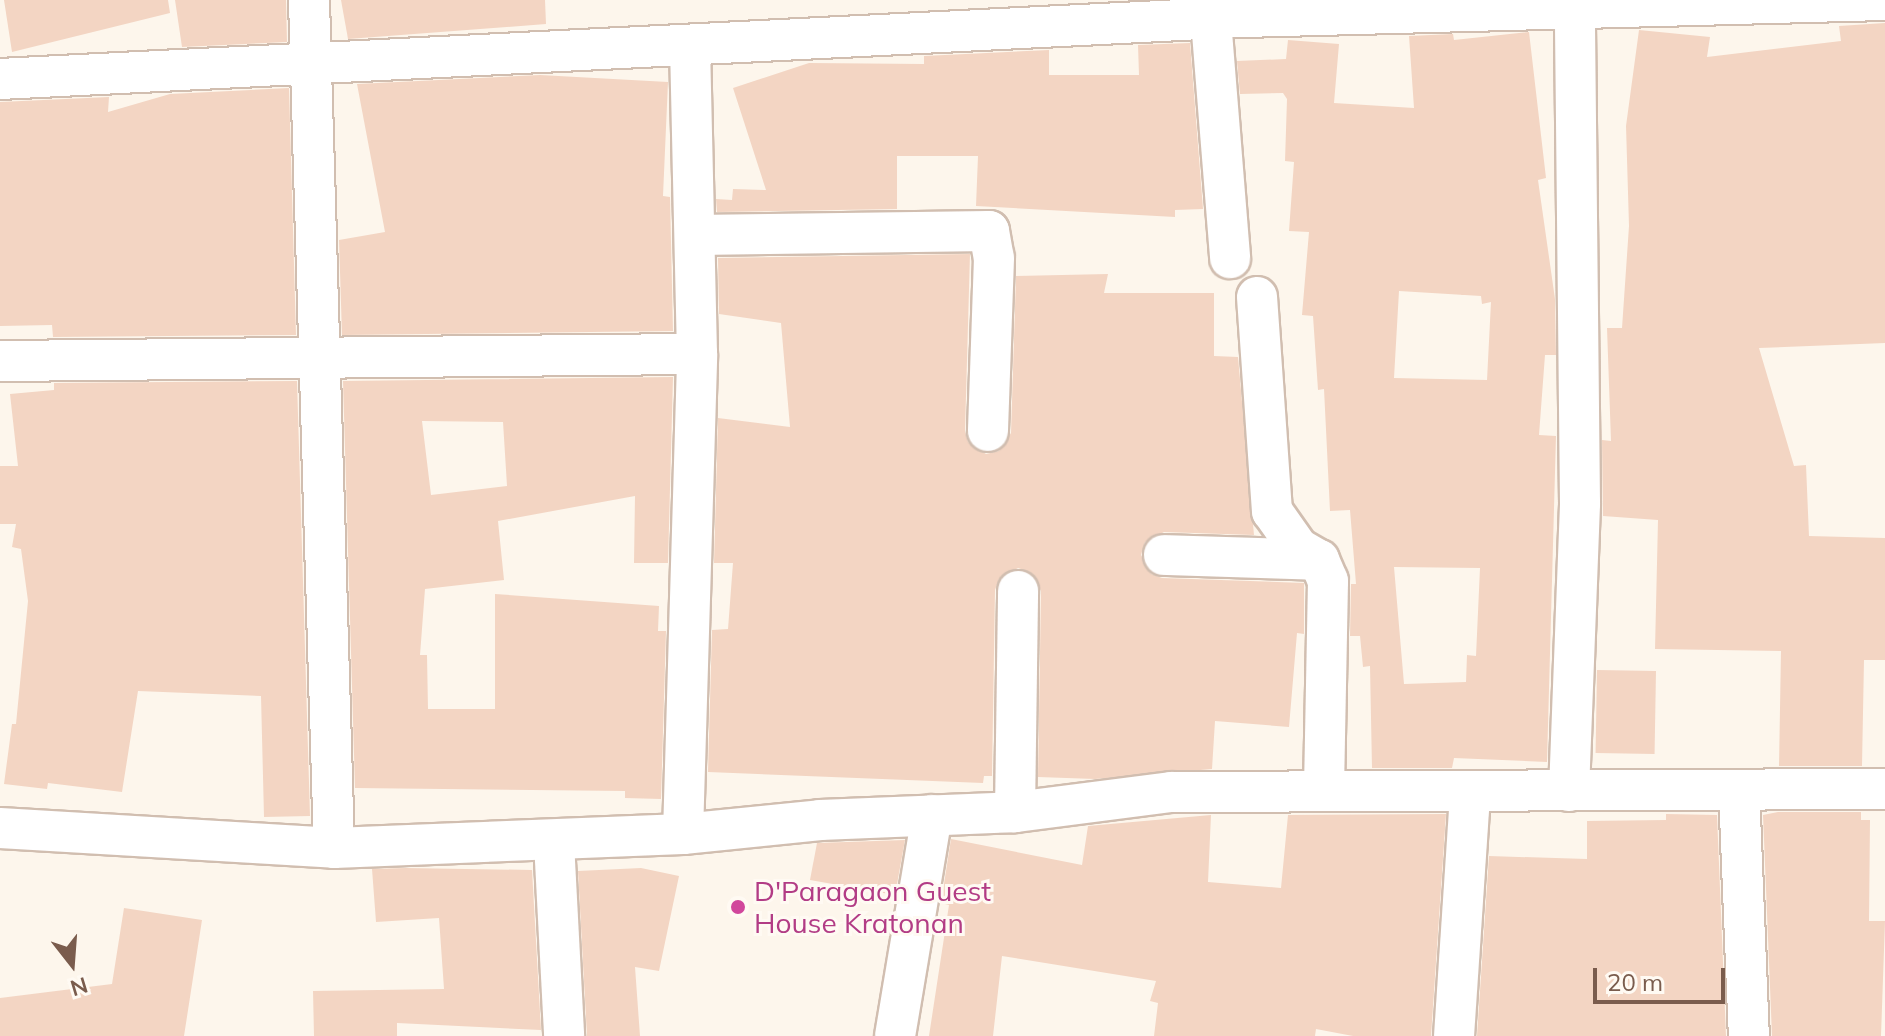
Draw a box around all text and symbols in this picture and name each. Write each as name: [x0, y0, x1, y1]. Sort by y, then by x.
place label: D'Paragaon Guest House Kratonan: [754, 874, 991, 940]
marker: D'Paragaon Guest House Kratonan: [729, 898, 747, 916]
north arrow: [32, 924, 112, 1004]
scale bar: [1597, 952, 1729, 1002]
text: 20 m: [1607, 967, 1663, 997]
text: N: [67, 971, 91, 1003]

